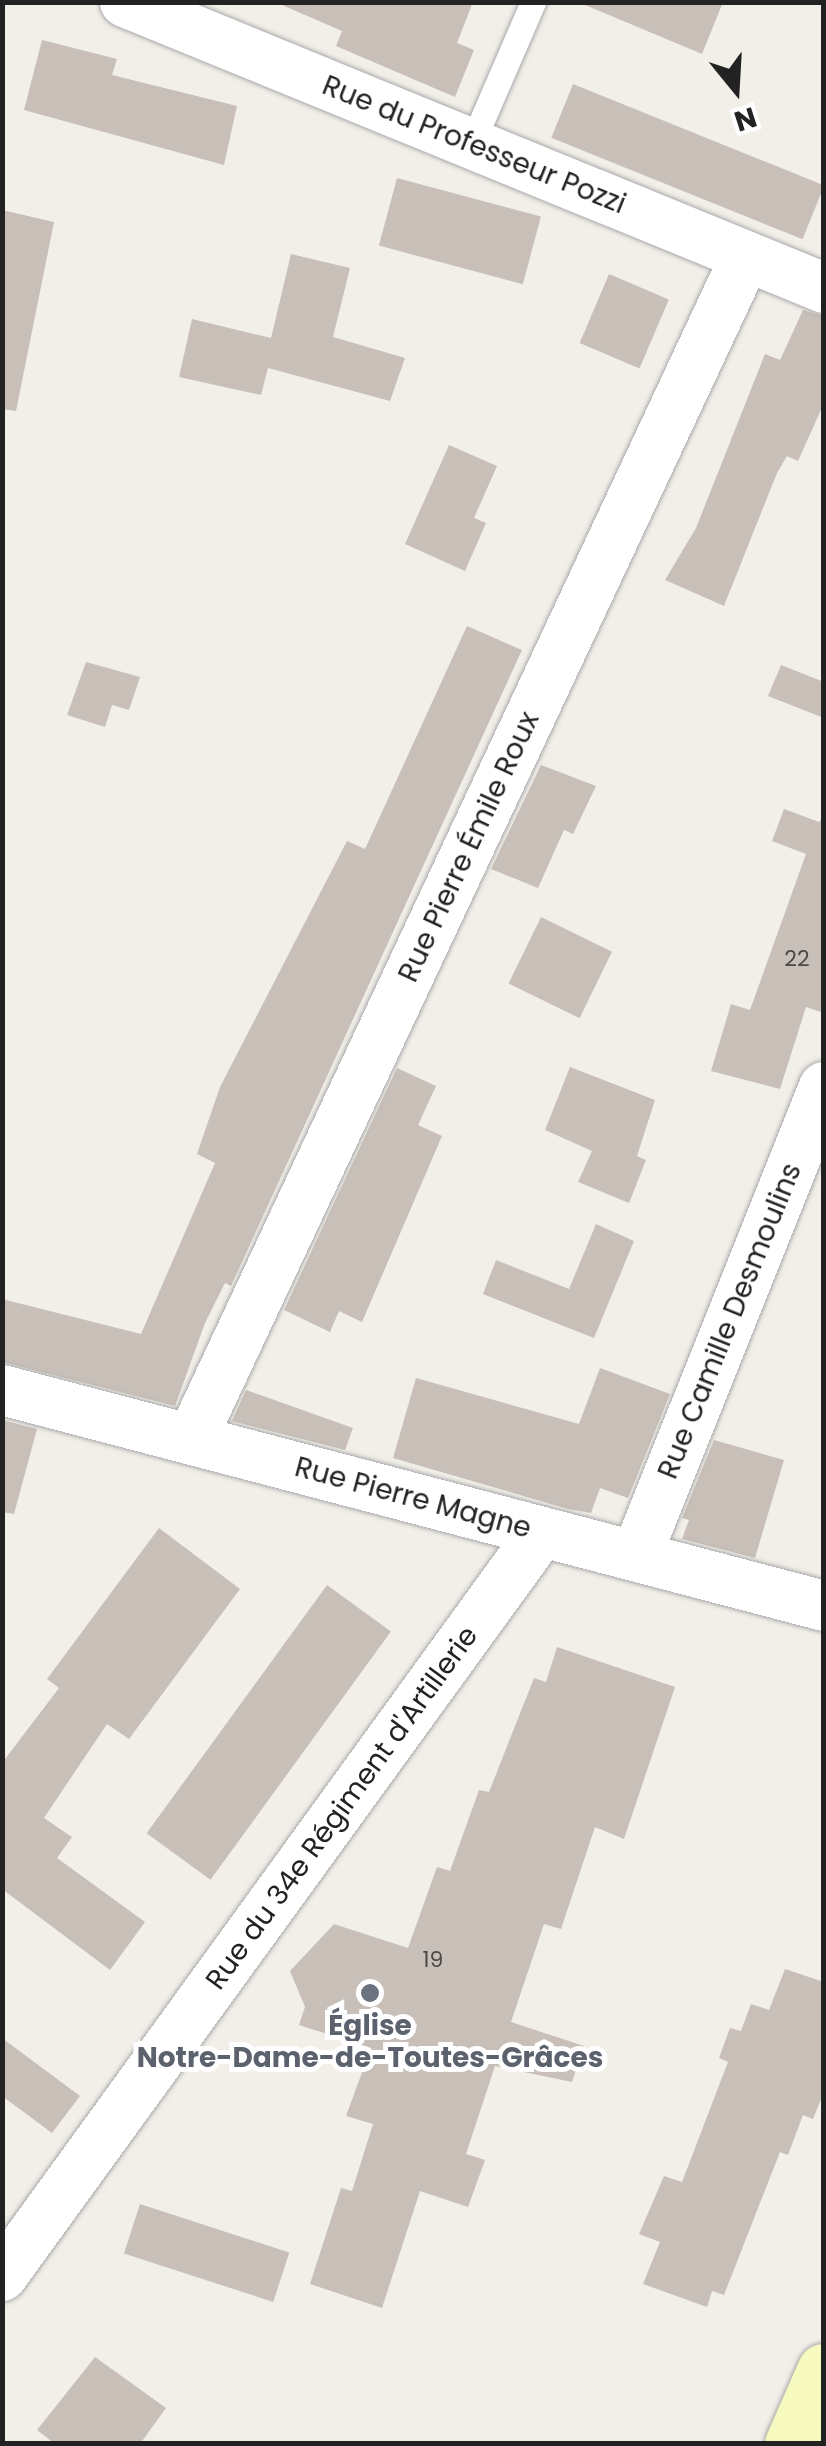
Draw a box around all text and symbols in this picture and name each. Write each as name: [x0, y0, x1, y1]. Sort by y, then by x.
north arrow: [686, 40, 786, 140]
street label: Rue du Professeur Pozzi: [317, 69, 631, 221]
text: N: [729, 97, 761, 141]
street label: Rue Pierre Émile Roux: [392, 707, 546, 987]
house number: 22: [784, 946, 810, 972]
street label: Rue Camille Desmoulins: [651, 1158, 809, 1484]
street label: Rue Pierre Magne: [291, 1450, 535, 1546]
street label: Rue du 34e Régiment d'Artillerie: [199, 1620, 485, 1996]
house number: 19: [423, 1947, 443, 1973]
marker: Église Notre-Dame-de-Toutes-Grâces: [359, 1982, 381, 2004]
place label: Église Notre-Dame-de-Toutes-Grâces: [137, 2009, 603, 2075]

